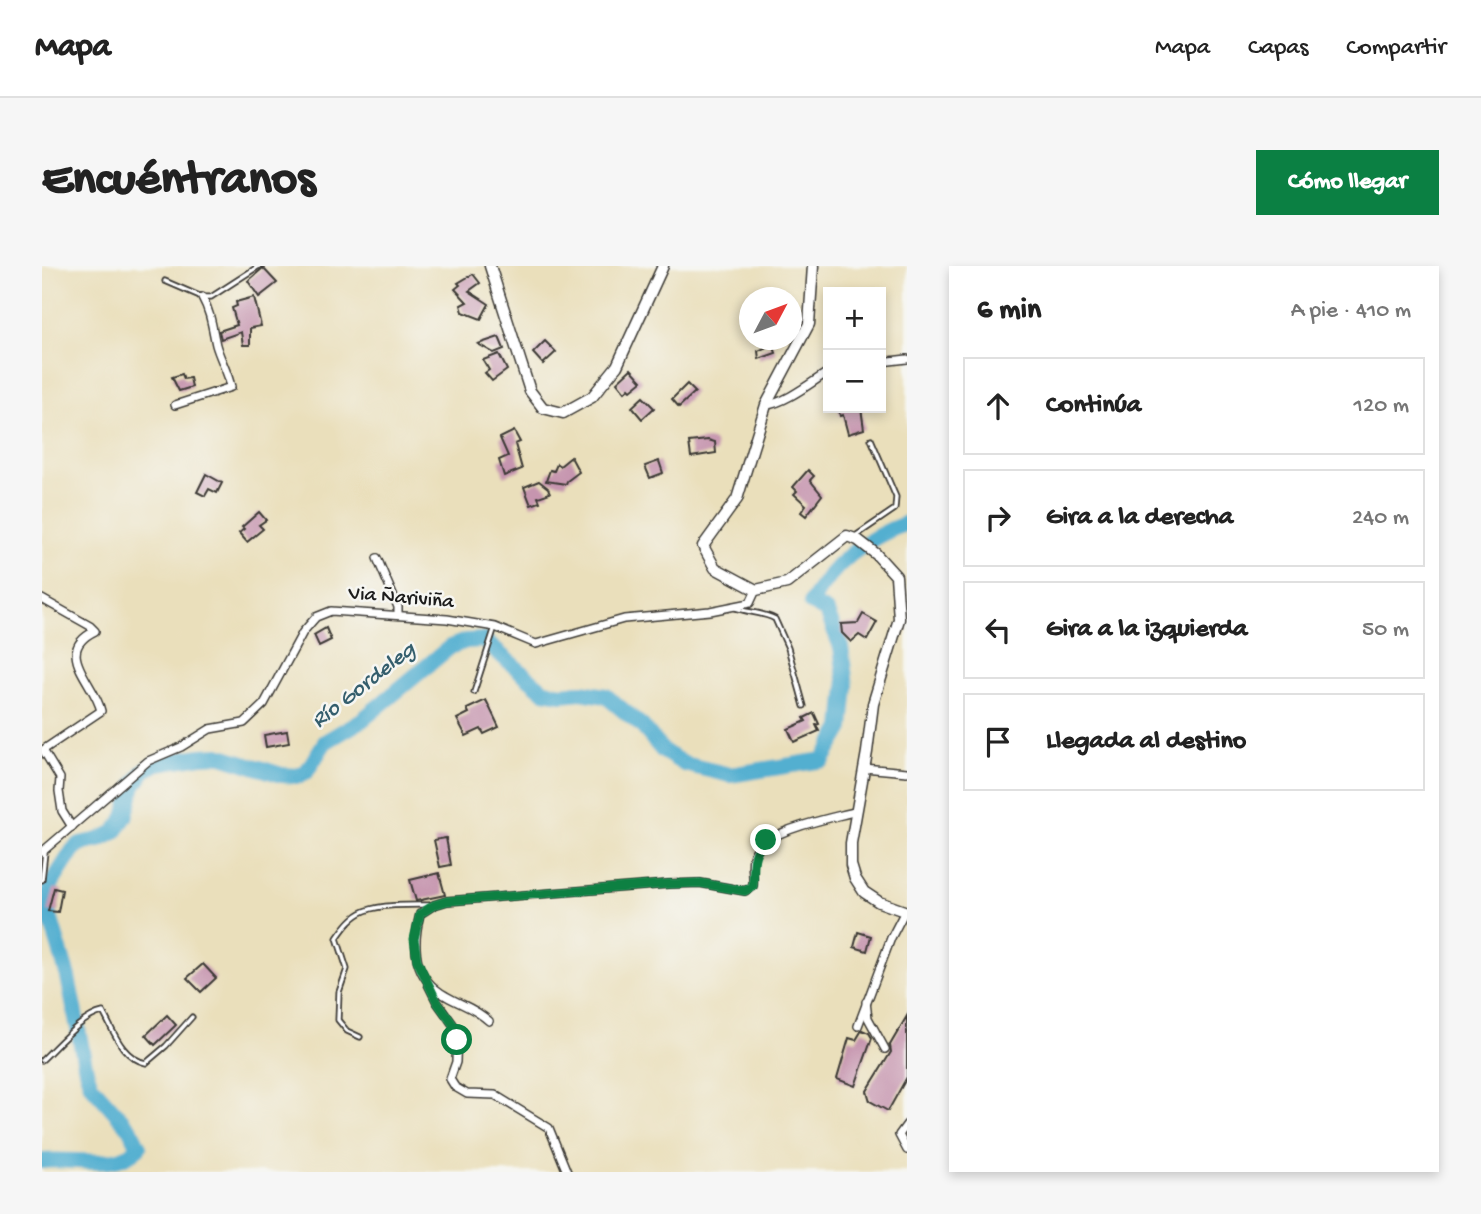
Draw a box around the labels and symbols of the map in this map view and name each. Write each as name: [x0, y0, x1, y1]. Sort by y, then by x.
north arrow: [739, 287, 802, 350]
street label: Via Ñariviña: [346, 582, 456, 616]
water label: Río Gordeleg: [307, 636, 423, 735]
route end: [750, 824, 781, 855]
route start: [441, 1024, 472, 1055]

